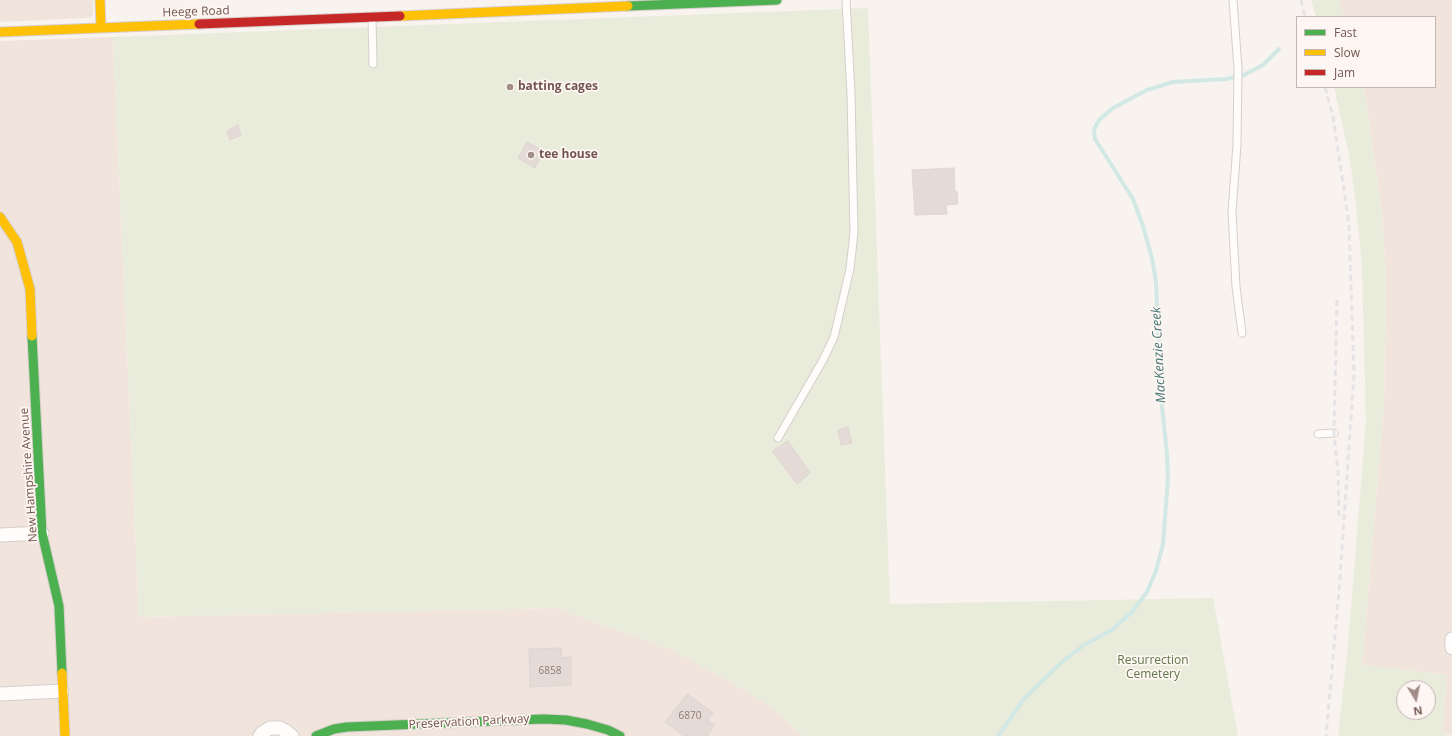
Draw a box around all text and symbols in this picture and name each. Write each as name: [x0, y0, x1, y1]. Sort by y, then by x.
street label: Heege Road: [162, 4, 230, 20]
legend: [1296, 16, 1436, 88]
text: Fast: [1334, 24, 1357, 41]
text: Slow: [1334, 44, 1360, 61]
text: Jam: [1334, 64, 1355, 81]
place label: batting cages: [518, 80, 598, 94]
marker: batting cages: [505, 82, 515, 92]
place label: tee house: [539, 148, 598, 162]
marker: tee house: [526, 150, 536, 160]
water label: MacKenzie Creek: [1149, 306, 1169, 404]
street label: New Hampshire Avenue: [17, 407, 41, 543]
park label: Resurrection Cemetery: [1117, 654, 1189, 682]
house number: 6858: [539, 665, 561, 677]
north arrow: [1396, 680, 1436, 720]
text: N: [1412, 703, 1424, 719]
house number: 6870: [679, 710, 701, 722]
street label: Preservation Parkway: [408, 712, 530, 732]

